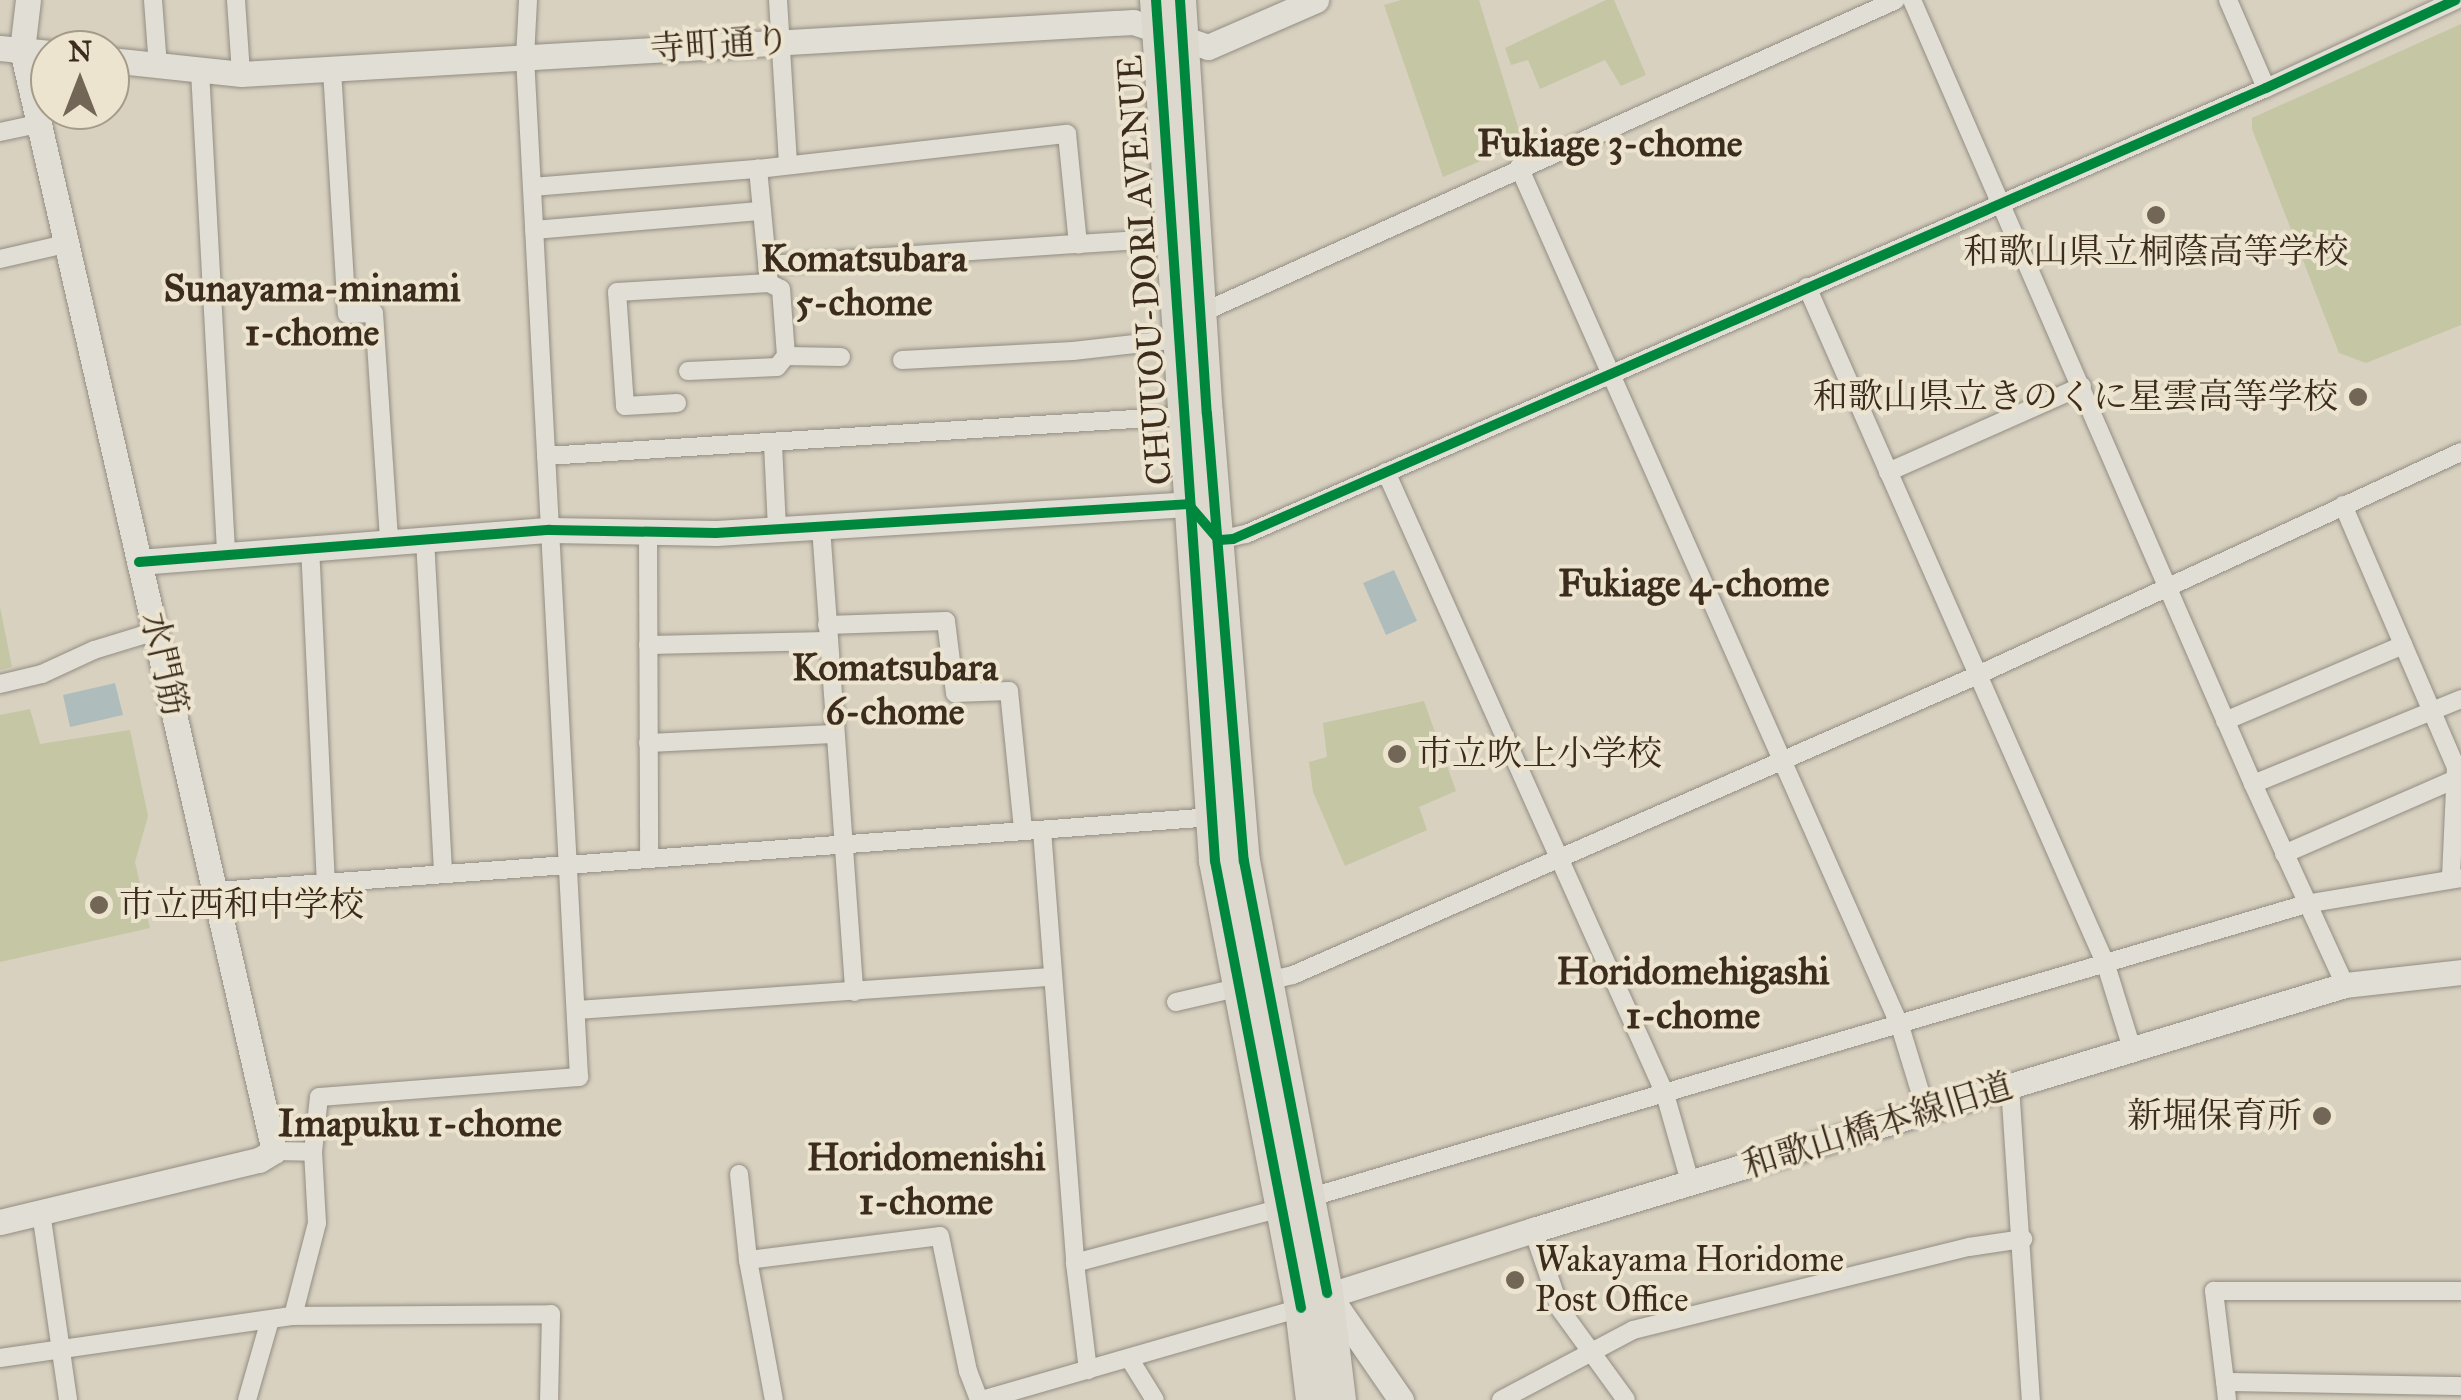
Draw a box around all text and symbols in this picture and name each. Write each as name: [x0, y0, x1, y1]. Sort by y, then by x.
street label: 寺町通り: [649, 19, 791, 71]
north arrow: [30, 30, 130, 130]
text: N: [68, 34, 92, 69]
street label: CHUUOU-DORI AVENUE: [1109, 53, 1181, 487]
district label: Fukiage 3-chome: [1477, 121, 1743, 167]
marker: 和歌山県立桐蔭高等学校: [2145, 204, 2167, 226]
place label: 和歌山県立桐蔭高等学校: [1964, 231, 2348, 273]
district label: Komatsubara 5-chome: [761, 236, 967, 326]
district label: Sunayama-minami 1-chome: [164, 266, 460, 356]
place label: 和歌山県立きのくに星雲高等学校: [1813, 376, 2338, 418]
marker: 和歌山県立きのくに星雲高等学校: [2347, 386, 2369, 408]
district label: Fukiage 4-chome: [1558, 561, 1830, 607]
street label: 水門筋: [132, 608, 196, 720]
district label: Komatsubara 6-chome: [792, 645, 998, 734]
place label: 市立吹上小学校: [1417, 733, 1662, 775]
marker: 市立吹上小学校: [1386, 743, 1408, 765]
place label: 市立西和中学校: [119, 884, 364, 926]
marker: 市立西和中学校: [88, 894, 110, 916]
district label: Horidomehigashi 1-chome: [1557, 949, 1829, 1038]
street label: 和歌山橋本線旧道: [1738, 1065, 2018, 1187]
place label: 新堀保育所: [2127, 1095, 2302, 1137]
district label: Imapuku 1-chome: [278, 1101, 562, 1147]
marker: 新堀保育所: [2311, 1105, 2333, 1127]
district label: Horidomenishi 1-chome: [807, 1135, 1045, 1224]
place label: Wakayama Horidome Post Office: [1535, 1239, 1844, 1321]
marker: Wakayama Horidome Post Office: [1504, 1269, 1526, 1291]

